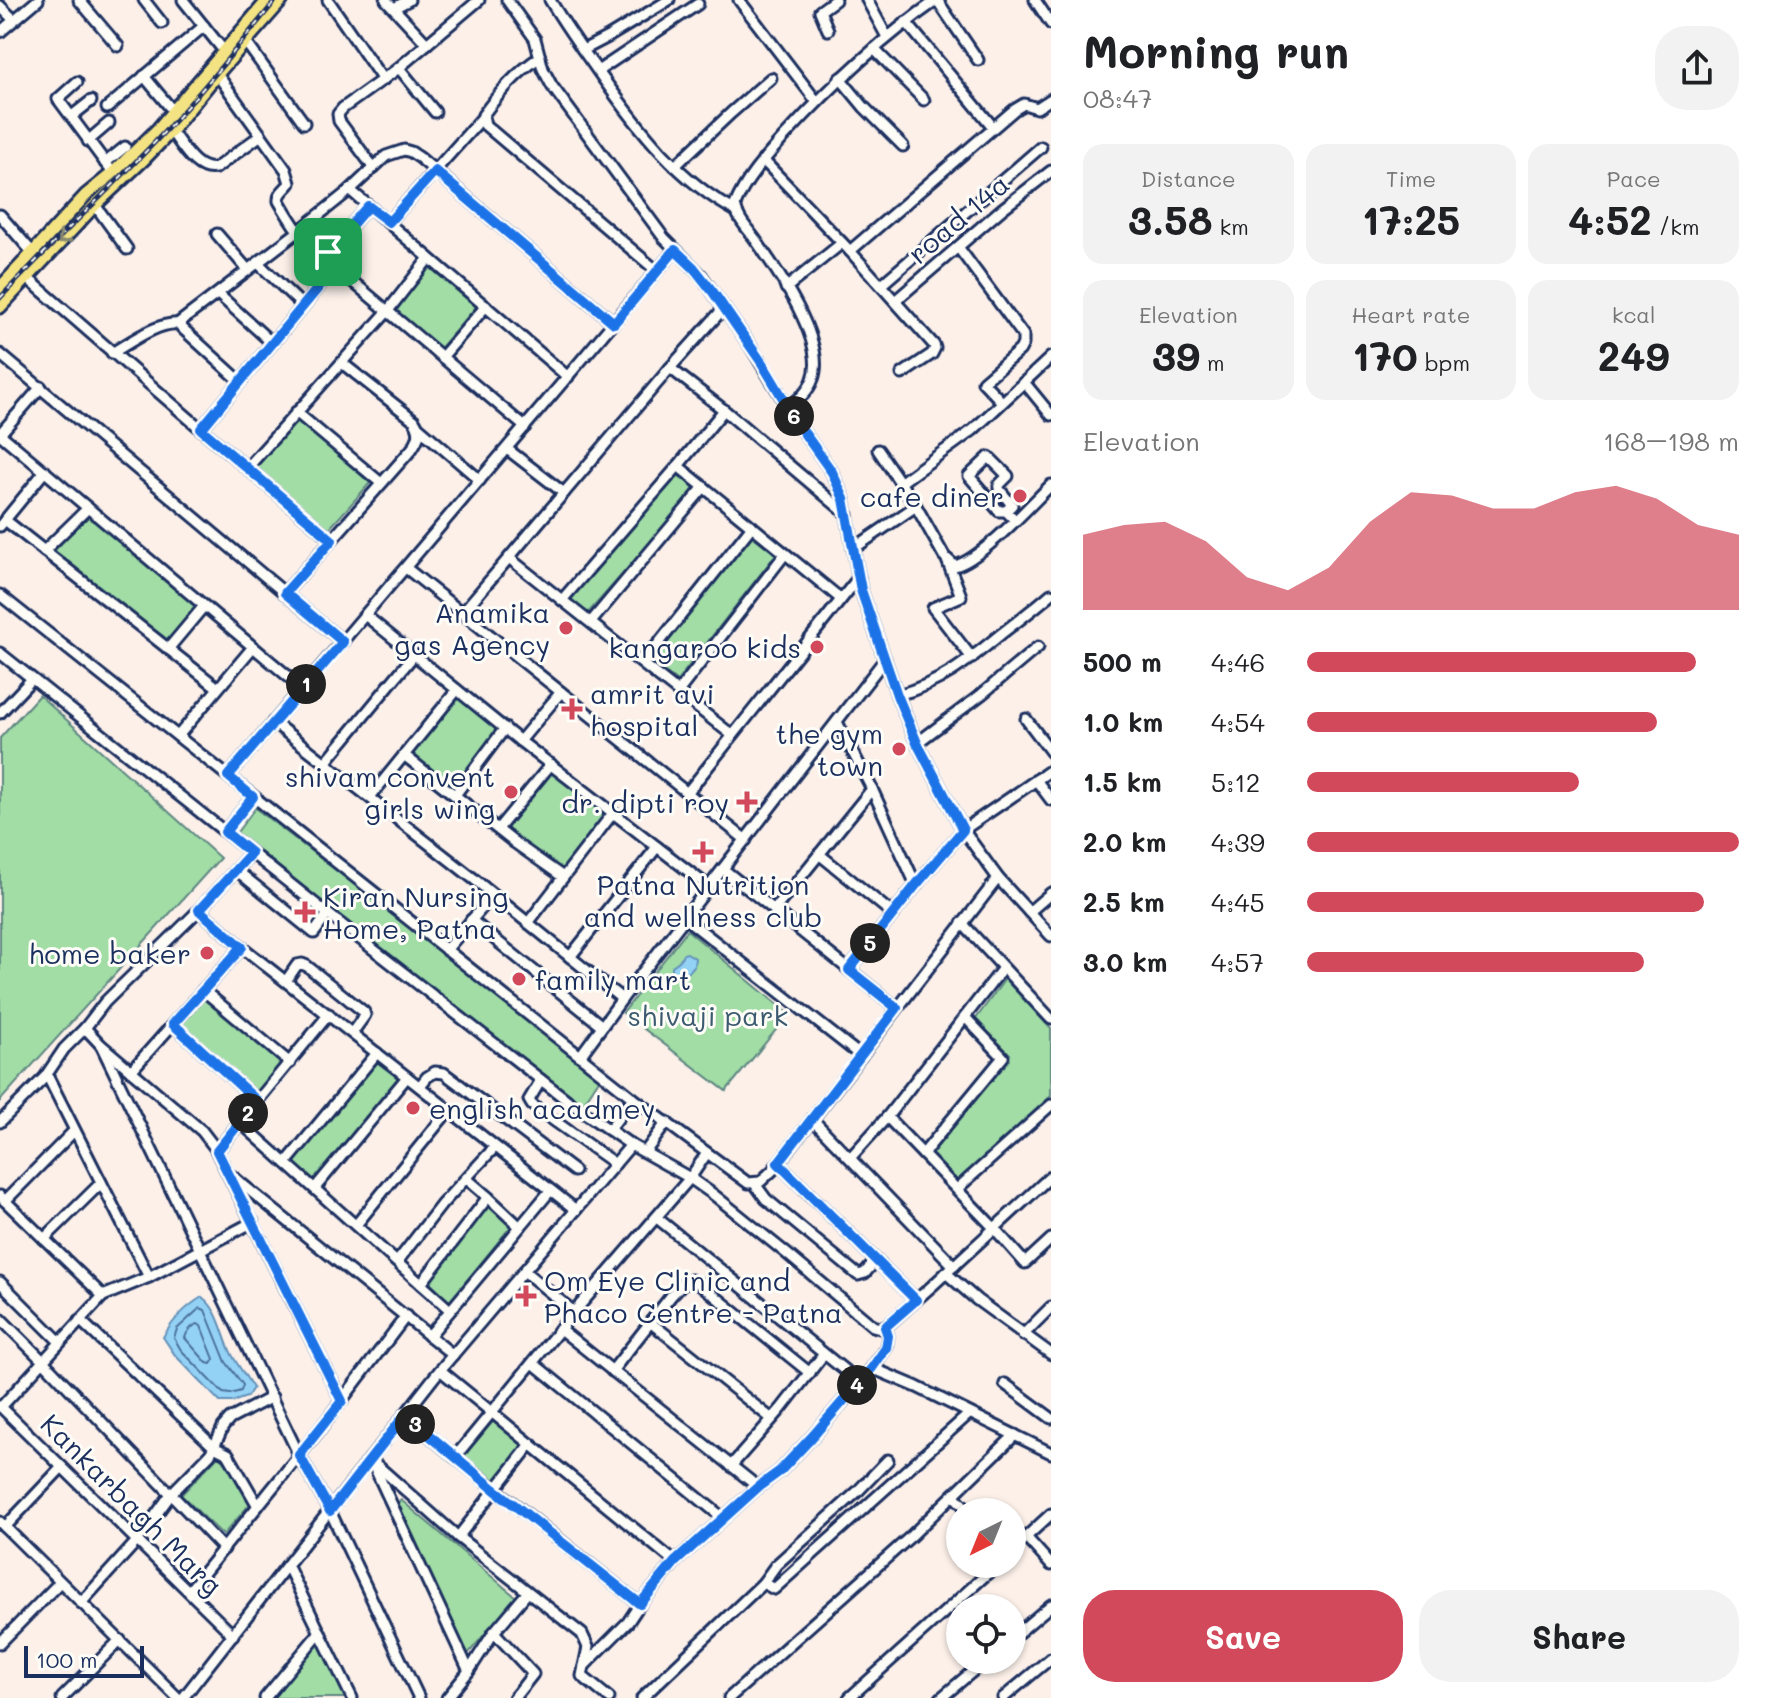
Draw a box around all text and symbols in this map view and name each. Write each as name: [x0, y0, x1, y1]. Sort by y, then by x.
text: Morning run: [1083, 22, 1349, 79]
button: share: [1655, 26, 1739, 110]
text: 08:47: [1083, 81, 1153, 115]
text: Distance: [1141, 164, 1236, 193]
text: Time: [1386, 164, 1436, 193]
text: Pace: [1607, 164, 1661, 193]
street label: road 14a: [900, 165, 1016, 271]
text: 3.58: [1128, 193, 1212, 245]
text: 17:25: [1362, 193, 1460, 245]
text: 4:52: [1568, 193, 1652, 245]
text: km: [1212, 212, 1249, 241]
text: /km: [1652, 212, 1699, 241]
pin: [294, 218, 362, 286]
one-way arrow: [58, 230, 73, 244]
icon: arrive: [306, 230, 350, 274]
text: Elevation: [1139, 300, 1238, 329]
text: Heart rate: [1352, 300, 1470, 329]
text: kcal: [1612, 300, 1656, 329]
text: 39: [1152, 329, 1200, 381]
text: 170: [1352, 329, 1418, 381]
text: 249: [1598, 329, 1670, 381]
text: m: [1200, 348, 1225, 377]
text: bpm: [1418, 348, 1470, 377]
pin: 6: [774, 396, 814, 436]
text: 6: [787, 401, 801, 430]
text: Elevation: [1083, 424, 1200, 458]
text: 168–198 m: [1603, 424, 1739, 458]
place label: cafe diner: [860, 478, 1004, 514]
marker: cafe diner: [1011, 487, 1029, 505]
place label: Anamika gas Agency: [394, 594, 550, 662]
marker: Anamika gas Agency: [557, 619, 575, 637]
place label: kangaroo kids: [608, 629, 801, 665]
marker: kangaroo kids: [808, 638, 826, 656]
text: 500 m: [1083, 645, 1162, 679]
text: 4:46: [1211, 645, 1265, 679]
pin: 1: [286, 664, 326, 704]
text: 1: [301, 669, 311, 698]
place label: amrit avi hospital: [590, 675, 715, 743]
marker: amrit avi hospital: [561, 698, 583, 720]
text: 1.0 km: [1083, 705, 1163, 739]
text: 4:54: [1211, 705, 1265, 739]
place label: the gym town: [775, 715, 883, 783]
marker: the gym town: [890, 740, 908, 758]
place label: shivam convent girls wing: [285, 758, 495, 826]
text: 1.5 km: [1083, 765, 1162, 799]
text: 5:12: [1211, 765, 1260, 799]
marker: shivam convent girls wing: [502, 783, 520, 801]
place label: dr. dipti roy: [561, 784, 729, 820]
marker: dr. dipti roy: [736, 791, 758, 813]
text: 2.0 km: [1083, 825, 1166, 859]
text: 4:39: [1211, 825, 1265, 859]
marker: Patna Nutrition and wellness club: [692, 841, 714, 863]
place label: Patna Nutrition and wellness club: [584, 866, 822, 934]
place label: Kiran Nursing Home, Patna: [323, 878, 509, 946]
text: 2.5 km: [1083, 885, 1165, 919]
text: 4:45: [1211, 885, 1265, 919]
marker: Kiran Nursing Home, Patna: [294, 901, 316, 923]
pin: 5: [850, 923, 890, 963]
text: 5: [864, 928, 876, 957]
place label: home baker: [28, 935, 191, 971]
marker: home baker: [198, 944, 216, 962]
text: 3.0 km: [1083, 945, 1167, 979]
text: 4:57: [1211, 945, 1264, 979]
place label: family mart: [535, 961, 691, 997]
marker: family mart: [510, 970, 528, 988]
park label: shivaji park: [628, 997, 788, 1033]
place label: english acadmey: [429, 1090, 655, 1126]
pin: 2: [228, 1093, 268, 1133]
text: 2: [242, 1098, 254, 1127]
marker: english acadmey: [404, 1099, 422, 1117]
place label: Om Eye Clinic and Phaco Centre - Patna: [544, 1262, 842, 1330]
marker: Om Eye Clinic and Phaco Centre - Patna: [515, 1285, 537, 1307]
pin: 4: [837, 1365, 877, 1405]
text: 4: [850, 1370, 864, 1399]
pin: 3: [395, 1404, 435, 1444]
street label: Kankarbagh Marg: [33, 1405, 231, 1603]
text: 3: [408, 1409, 422, 1438]
north arrow: [946, 1498, 1026, 1578]
map controls: [946, 1498, 1026, 1674]
button: Save: [1083, 1590, 1403, 1682]
button: Share: [1419, 1590, 1739, 1682]
button: locate: [946, 1594, 1026, 1674]
scale bar: [24, 1642, 144, 1678]
text: 100 m: [36, 1645, 98, 1674]

